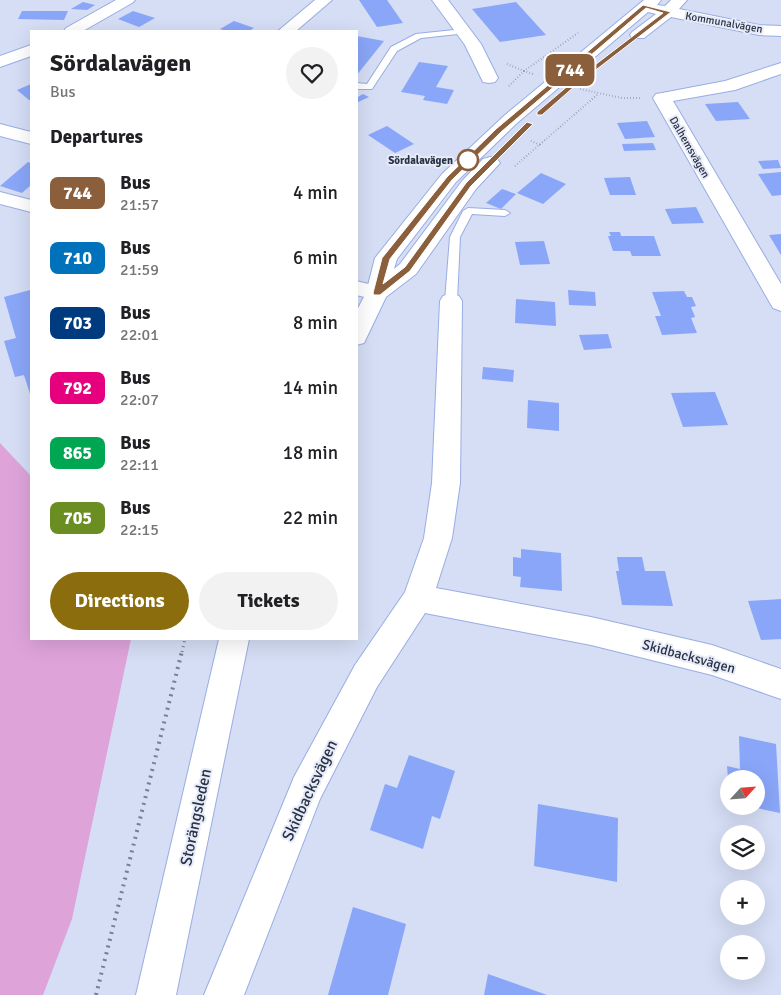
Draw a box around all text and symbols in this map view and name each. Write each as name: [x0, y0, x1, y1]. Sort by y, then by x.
street label: Kommunalvägen: [684, 9, 764, 36]
button: heart: [286, 47, 338, 99]
text: Sördalavägen: [50, 48, 191, 78]
line badge: 744: [541, 54, 599, 86]
text: 744: [555, 59, 585, 81]
text: Bus: [50, 82, 75, 102]
street label: Dalhemsvägen: [667, 114, 712, 180]
text: Departures: [50, 125, 143, 149]
marker: Sördalavägen: [457, 149, 479, 171]
place label: Sördalavägen: [388, 154, 453, 167]
text: Bus: [120, 171, 151, 195]
text: 4 min: [293, 181, 338, 205]
text: 744: [63, 182, 92, 204]
text: 21:57: [120, 195, 159, 215]
text: Bus: [120, 236, 151, 260]
text: 6 min: [293, 246, 338, 270]
text: 710: [63, 247, 92, 269]
text: 21:59: [120, 260, 159, 280]
text: Bus: [120, 301, 151, 325]
text: 8 min: [293, 311, 338, 335]
text: 703: [63, 312, 92, 334]
text: 22:01: [120, 325, 159, 345]
text: Bus: [120, 366, 151, 390]
text: 14 min: [283, 376, 338, 400]
text: 792: [63, 377, 92, 399]
text: 22:07: [120, 390, 159, 410]
text: Bus: [120, 431, 151, 455]
text: 18 min: [283, 441, 338, 465]
text: 865: [63, 442, 92, 464]
text: 22:11: [120, 455, 159, 475]
text: Bus: [120, 496, 151, 520]
text: 22 min: [283, 506, 338, 530]
text: 705: [63, 507, 92, 529]
text: 22:15: [120, 520, 159, 540]
button: Directions: [50, 572, 189, 630]
button: Tickets: [199, 572, 338, 630]
street label: Skidbacksvägen: [641, 636, 737, 677]
street label: Skidbacksvägen: [278, 737, 342, 844]
street label: Storängsleden: [176, 767, 216, 867]
north arrow: [720, 770, 765, 815]
map controls: [720, 770, 765, 980]
button: layers: [720, 825, 765, 870]
button: +: [720, 880, 765, 925]
button: −: [720, 935, 765, 980]

